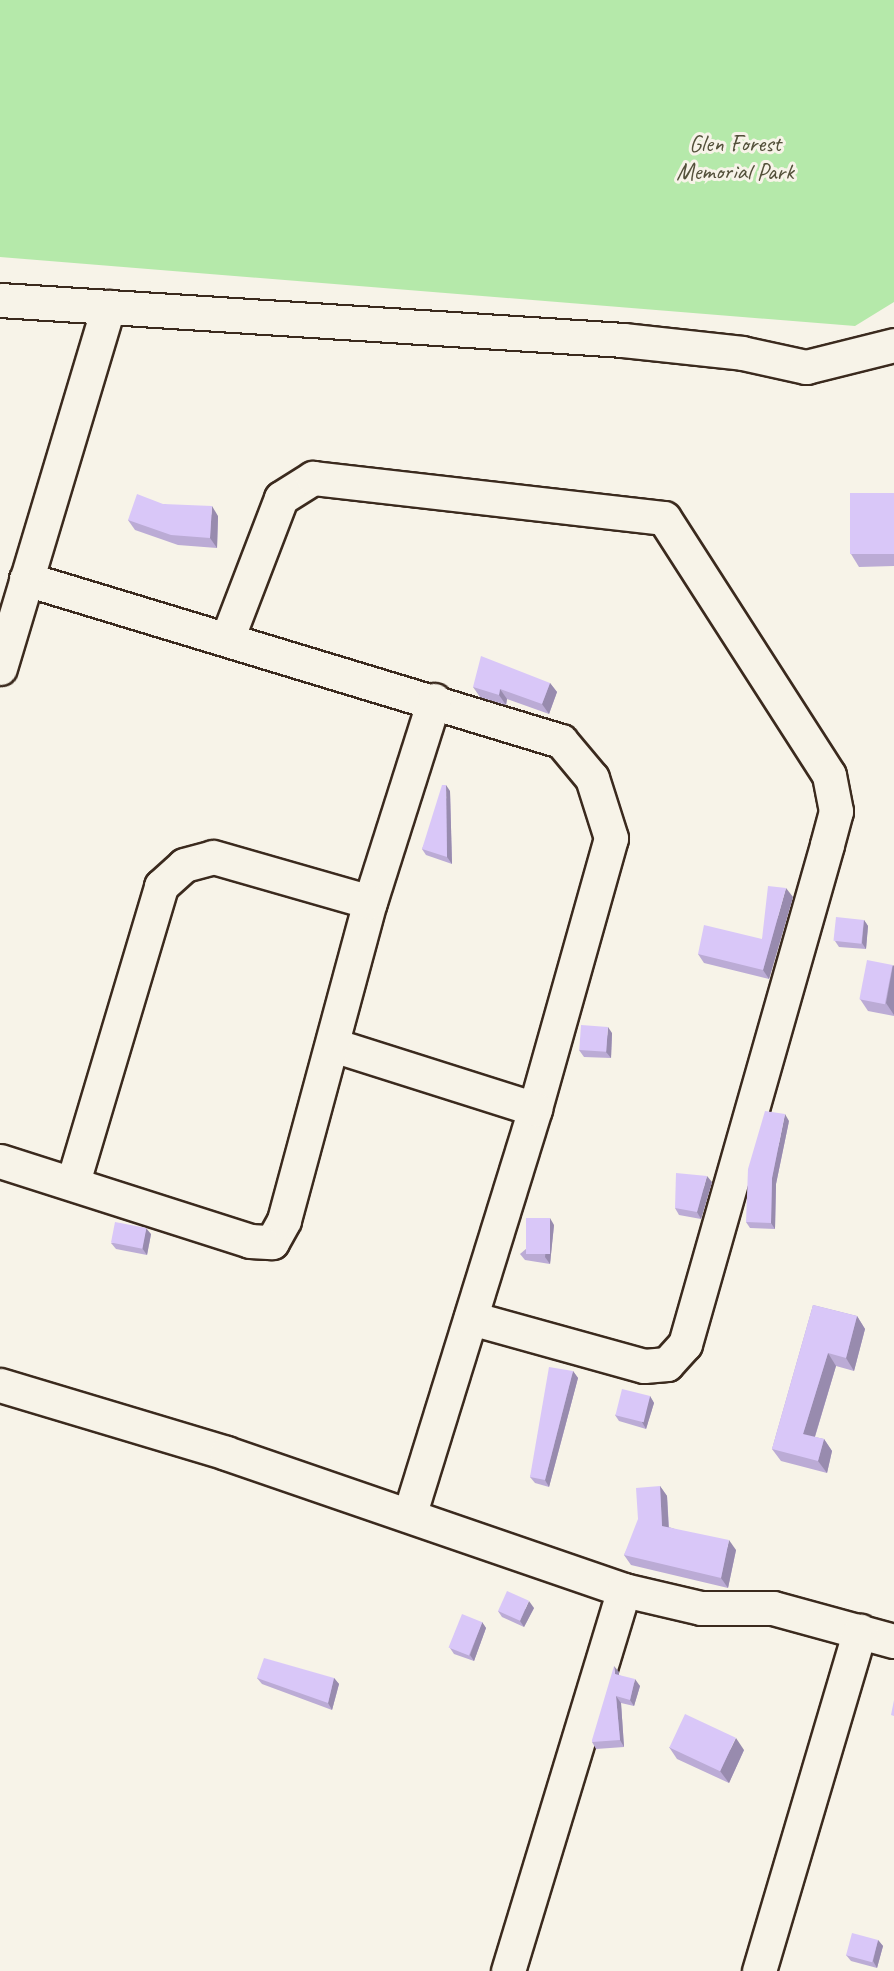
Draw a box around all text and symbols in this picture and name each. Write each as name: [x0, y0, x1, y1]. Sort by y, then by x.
park label: Glen Forest Memorial Park: [676, 130, 794, 186]

